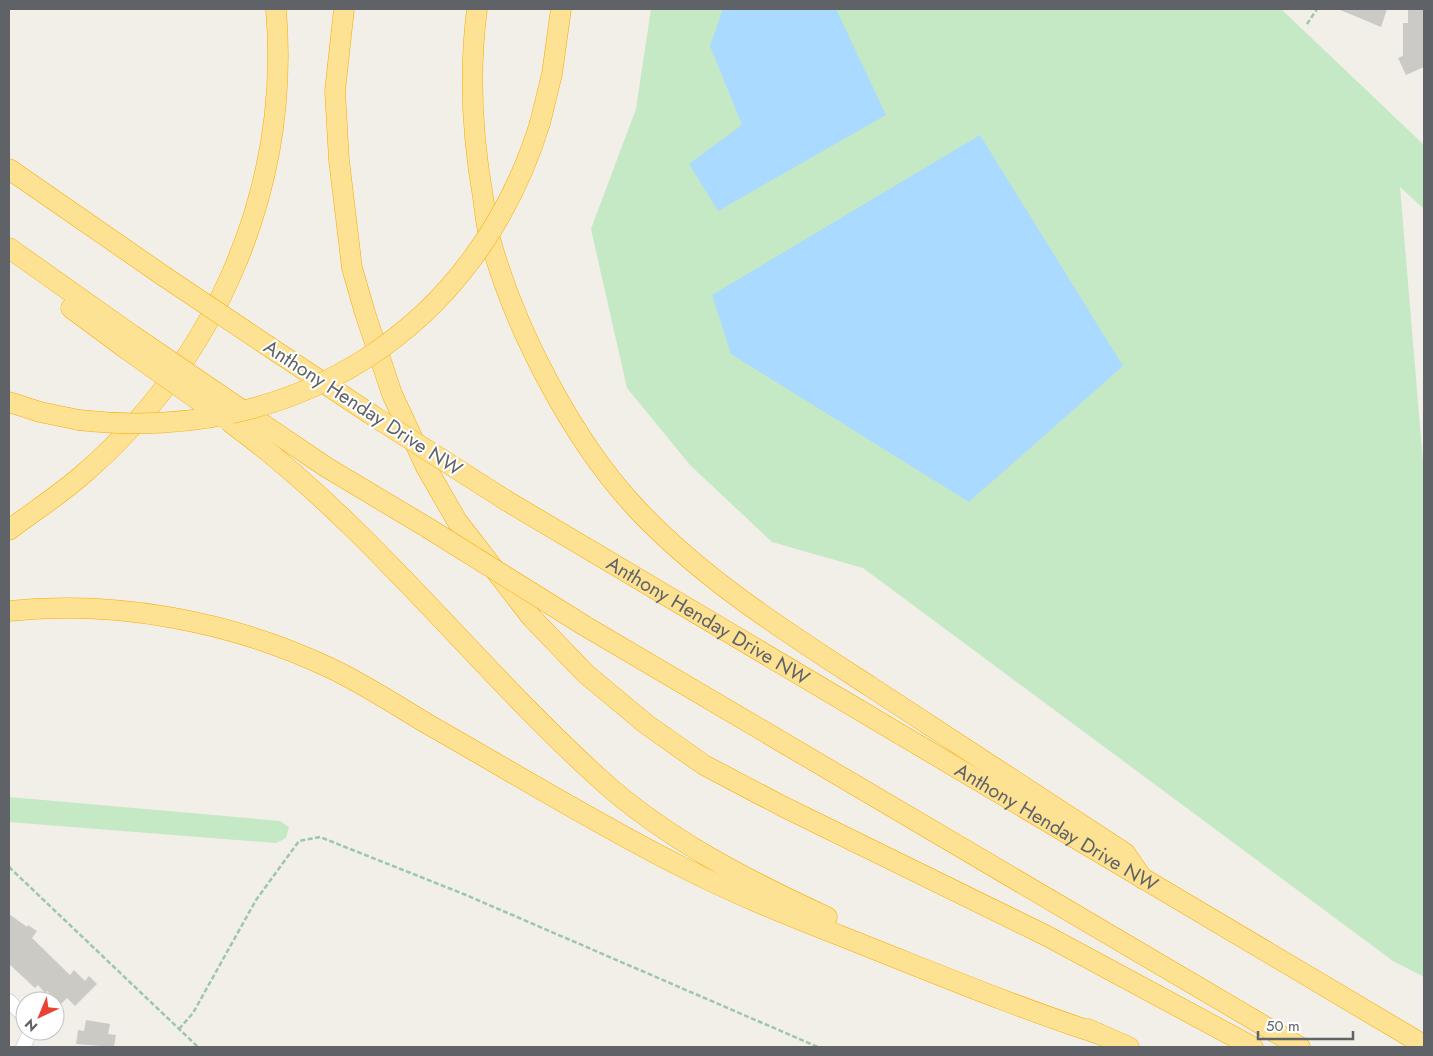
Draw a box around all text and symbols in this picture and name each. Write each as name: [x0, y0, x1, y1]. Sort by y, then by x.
street label: Anthony Henday Drive NW: [258, 333, 468, 483]
street label: Anthony Henday Drive NW: [601, 549, 816, 692]
street label: Anthony Henday Drive NW: [949, 755, 1164, 899]
north arrow: [15, 991, 65, 1041]
scale bar: [1258, 1008, 1353, 1040]
text: N: [20, 1014, 42, 1036]
text: 50 m: [1266, 1015, 1300, 1037]

